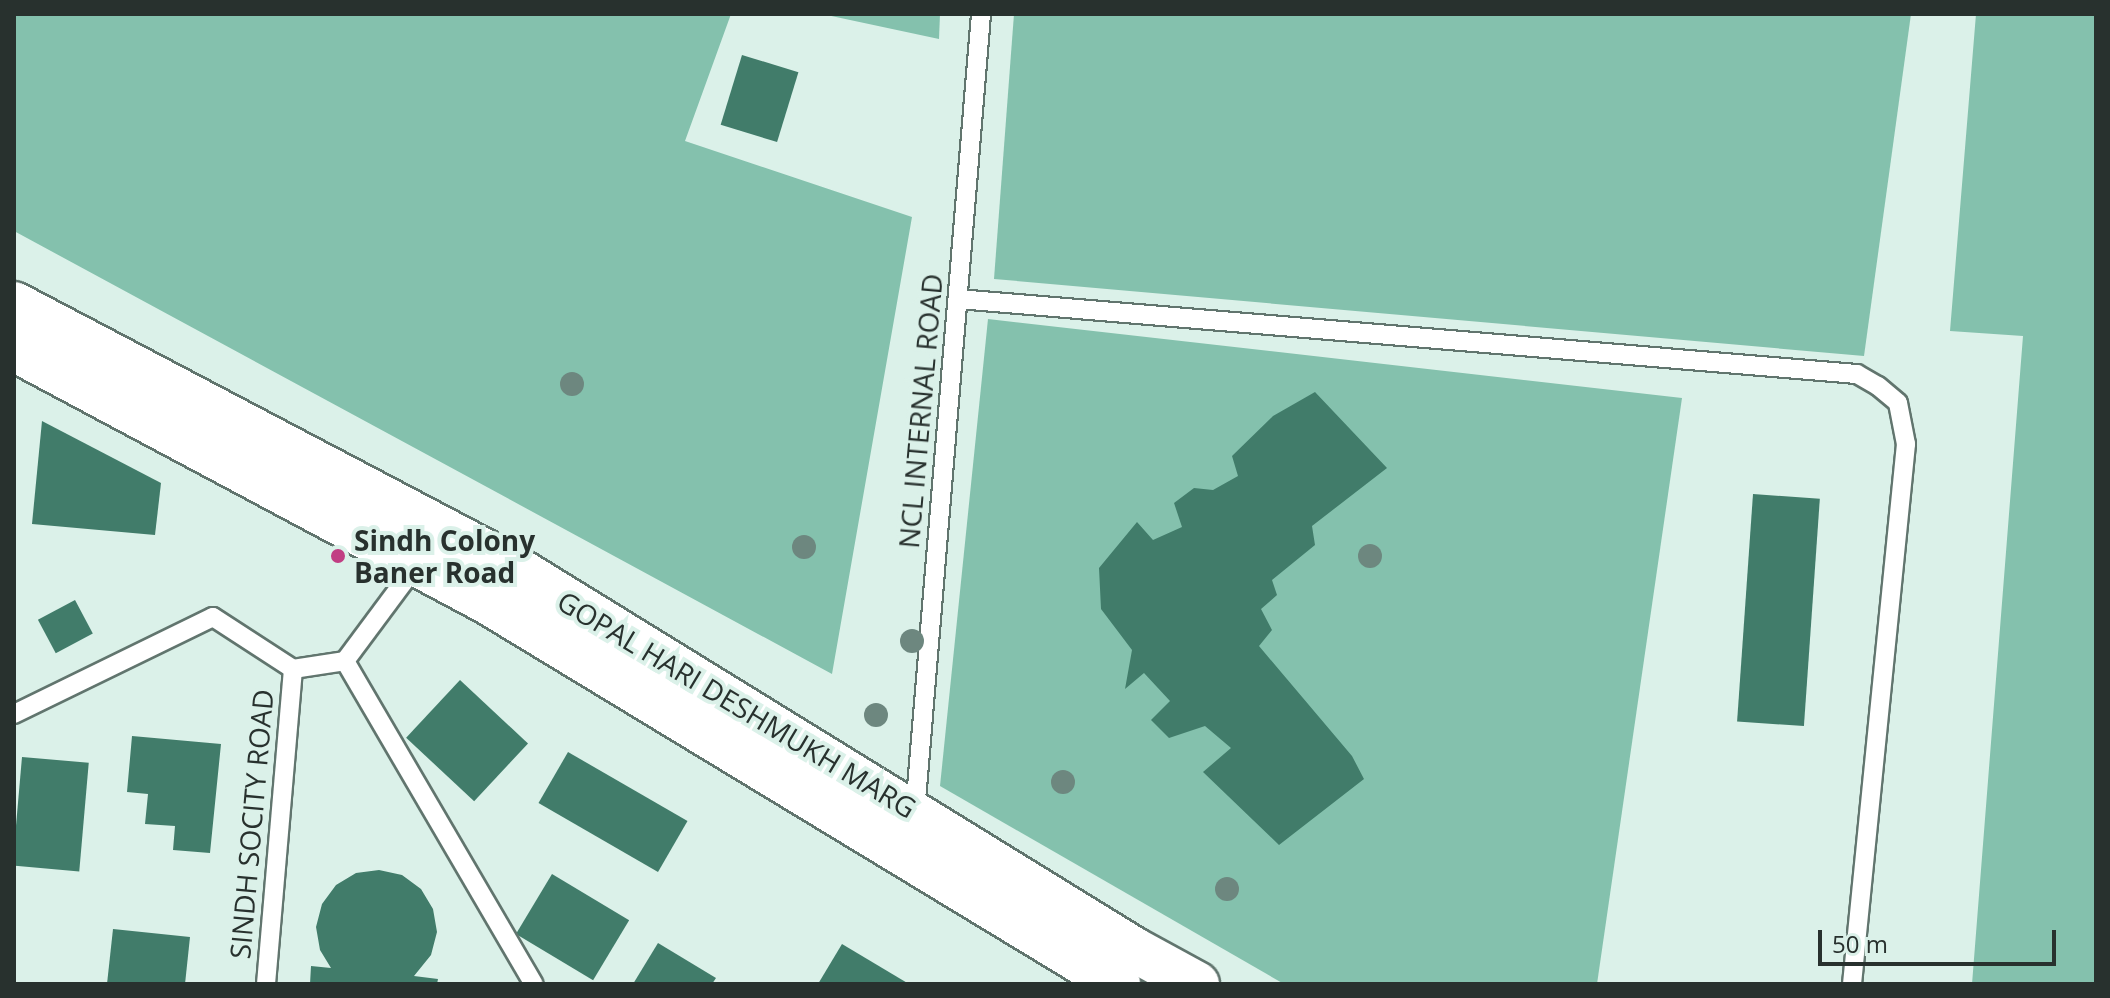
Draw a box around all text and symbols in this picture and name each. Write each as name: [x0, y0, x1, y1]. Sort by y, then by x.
street label: NCL INTERNAL ROAD: [891, 272, 949, 550]
place label: Sindh Colony Baner Road: [354, 523, 535, 589]
marker: Sindh Colony Baner Road: [329, 547, 347, 565]
street label: GOPAL HARI DESHMUKH MARG: [552, 583, 922, 825]
street label: SINDH SOCITY ROAD: [222, 688, 280, 960]
scale bar: [1822, 914, 2060, 964]
text: 50 m: [1832, 927, 1888, 960]

